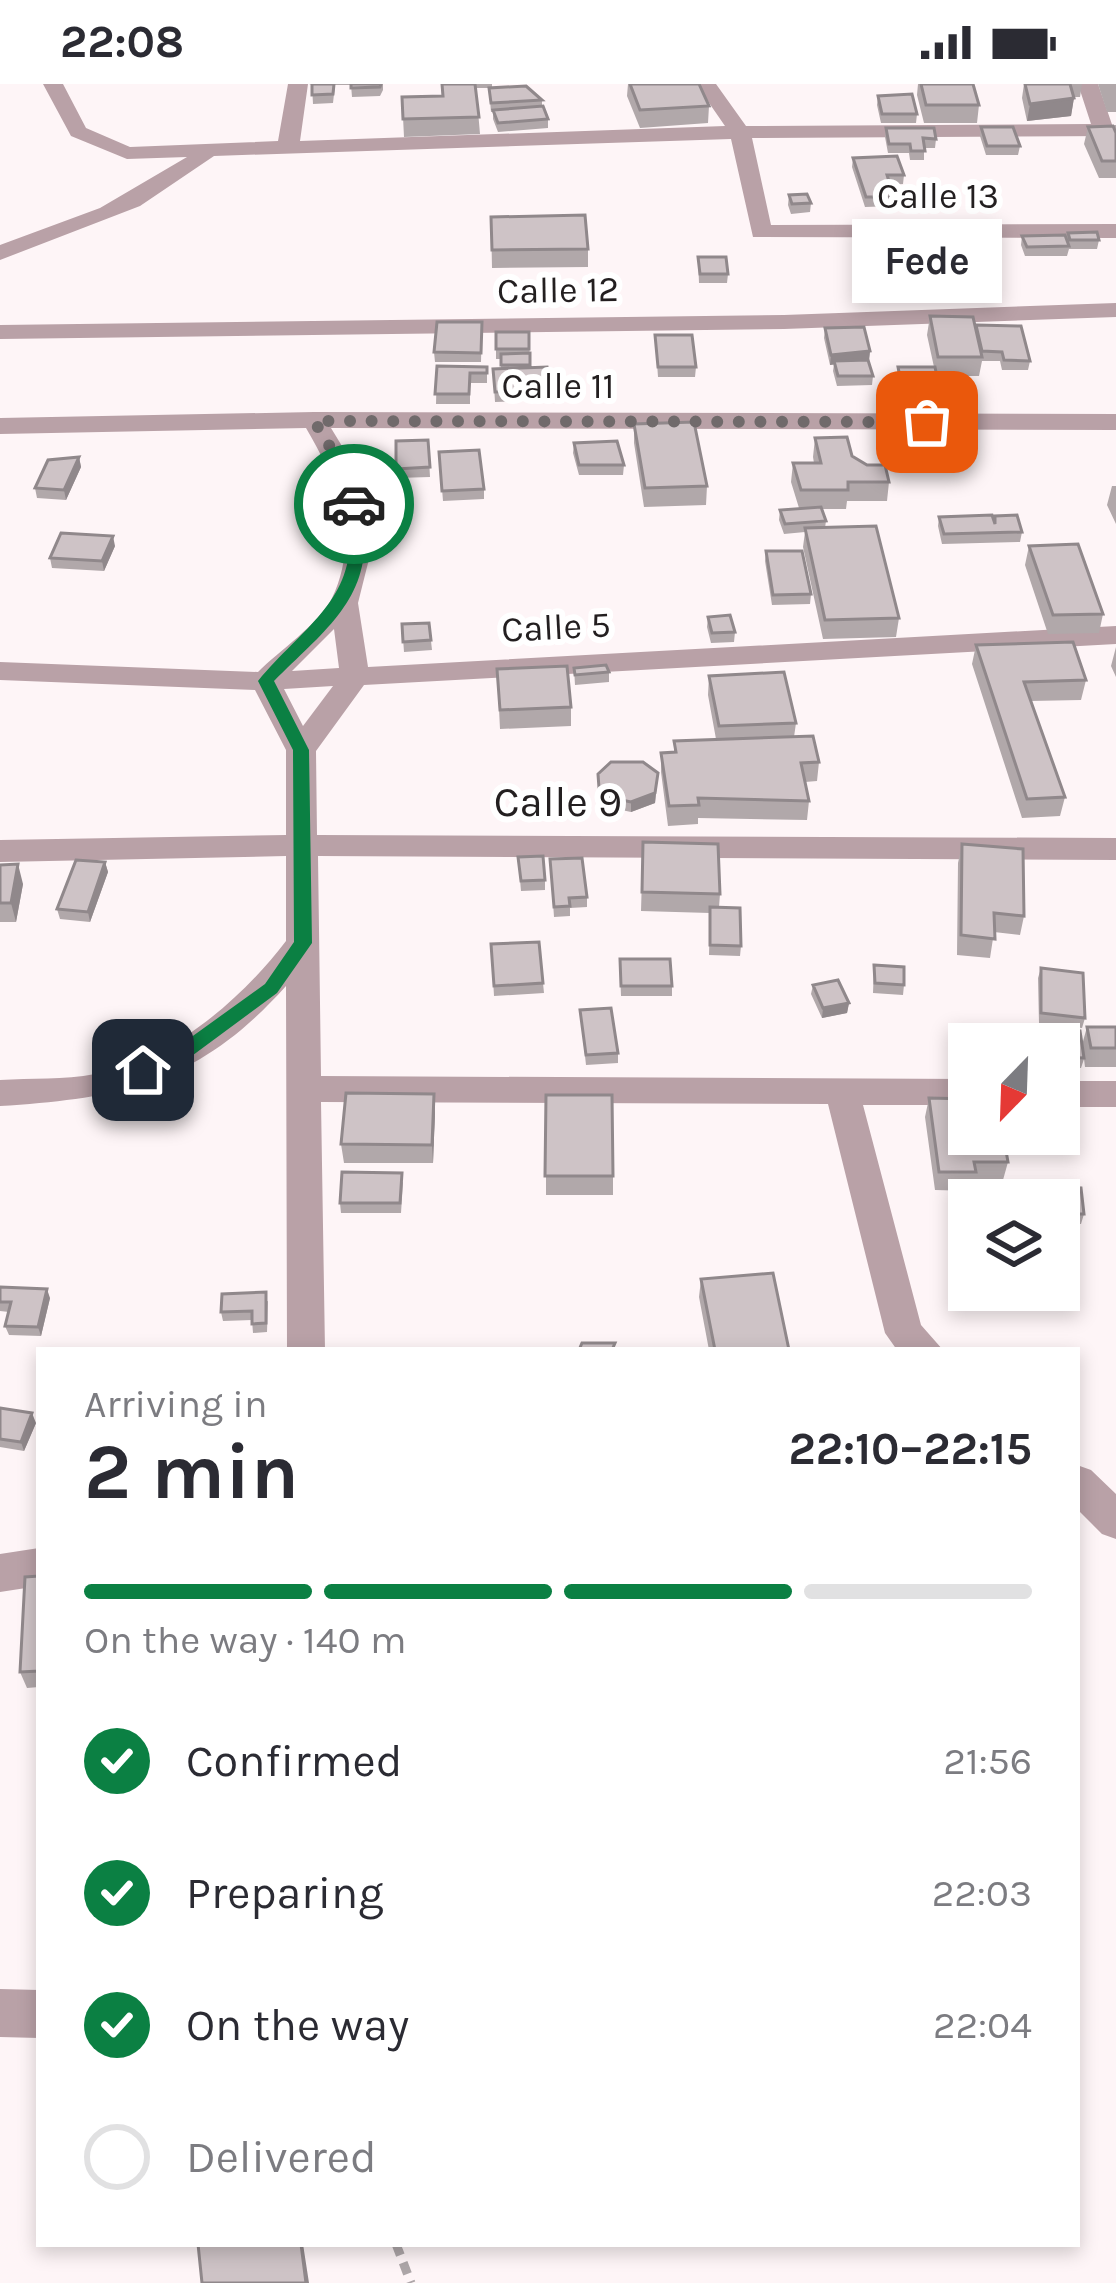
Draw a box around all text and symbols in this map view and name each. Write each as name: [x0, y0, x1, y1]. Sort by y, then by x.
text: 22:08: [60, 16, 184, 68]
street label: Calle 13: [877, 175, 999, 217]
callout: Fede: [852, 218, 1002, 302]
text: Fede: [884, 238, 970, 284]
street label: Calle 12: [497, 268, 619, 312]
street label: Calle 11: [502, 365, 614, 407]
pin: [876, 371, 978, 473]
icon: bag: [894, 389, 960, 455]
courier: [294, 444, 414, 564]
icon: car: [321, 471, 387, 537]
street label: Calle 5: [500, 603, 612, 651]
street label: Calle 9: [494, 777, 622, 827]
pin: [92, 1019, 194, 1121]
north arrow: [948, 1023, 1080, 1155]
map controls: [948, 1023, 1080, 1311]
icon: home: [110, 1037, 176, 1103]
button: layers: [948, 1179, 1080, 1311]
text: Arriving in: [84, 1381, 267, 1427]
text: 22:10–22:15: [788, 1423, 1032, 1475]
text: 2 min: [84, 1426, 299, 1518]
text: On the way · 140 m: [84, 1617, 406, 1663]
icon: check: [84, 1728, 150, 1794]
text: Confirmed: [186, 1735, 402, 1787]
text: 21:56: [943, 1738, 1032, 1784]
icon: check: [84, 1860, 150, 1926]
text: Preparing: [186, 1867, 384, 1919]
text: 22:03: [932, 1870, 1032, 1916]
icon: check: [84, 1992, 150, 2058]
text: On the way: [186, 1999, 409, 2051]
text: 22:04: [933, 2002, 1032, 2048]
text: Delivered: [186, 2131, 377, 2183]

